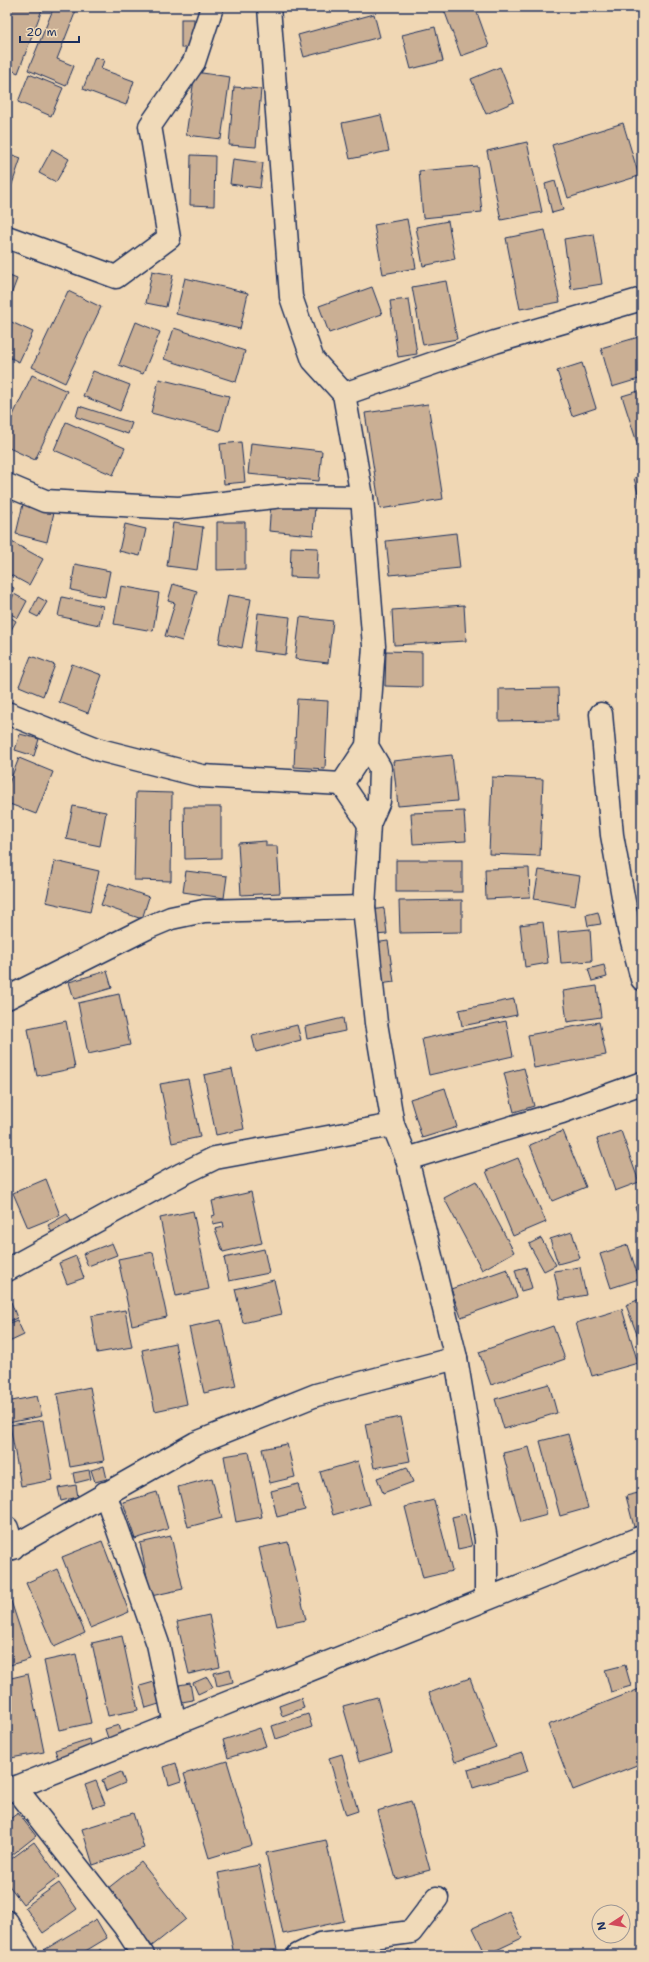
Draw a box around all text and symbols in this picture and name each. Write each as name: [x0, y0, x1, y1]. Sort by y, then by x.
scale bar: [20, 18, 79, 44]
text: 20 m: [26, 24, 57, 40]
north arrow: [591, 1904, 631, 1944]
text: N: [593, 1920, 610, 1932]

